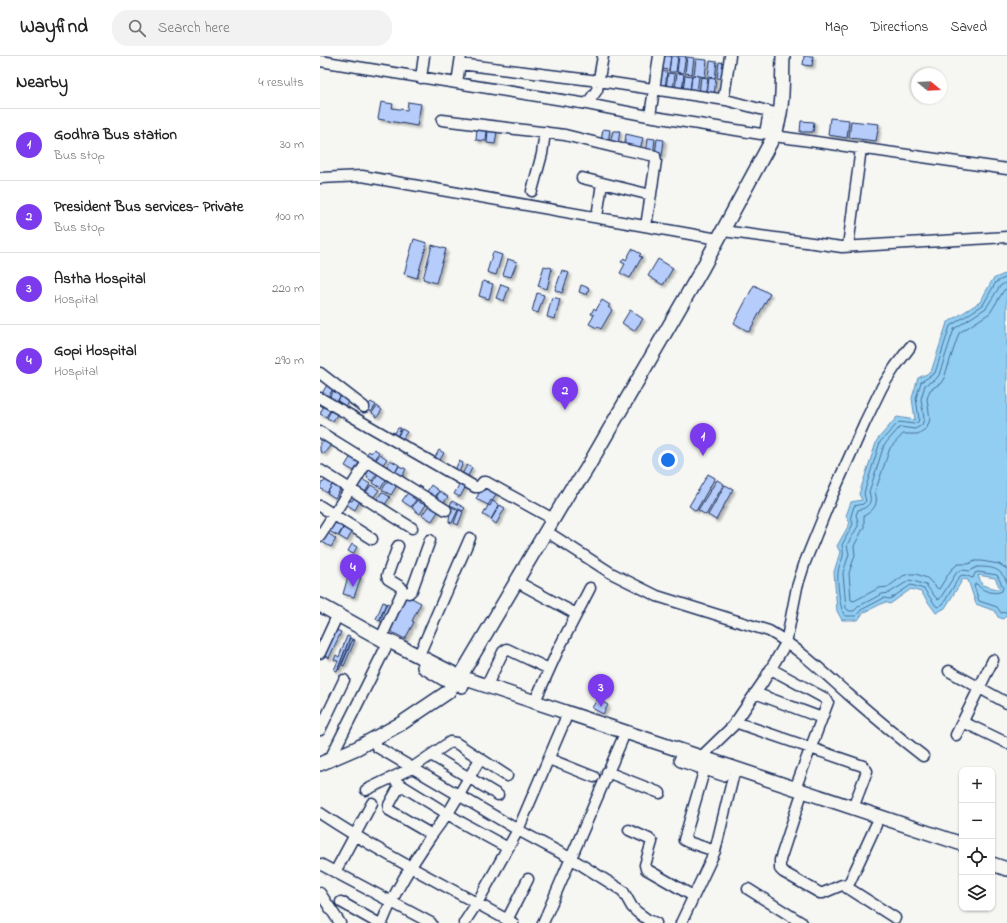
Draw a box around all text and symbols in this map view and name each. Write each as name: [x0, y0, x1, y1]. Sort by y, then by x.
search box: [112, 10, 392, 46]
text: Wayfind: [20, 14, 88, 41]
icon: search: [126, 17, 148, 39]
text: Search here: [158, 17, 230, 39]
text: Map: [825, 17, 848, 38]
text: Directions: [870, 17, 928, 38]
text: Saved: [950, 17, 987, 38]
north arrow: [911, 68, 947, 104]
text: Nearby: [16, 70, 68, 95]
text: 4 results: [258, 73, 304, 92]
text: Godhra Bus station: [54, 124, 177, 146]
text: 1: [27, 135, 31, 154]
text: 30 m: [280, 135, 304, 154]
text: Bus stop: [54, 146, 105, 165]
text: President Bus services- Private: [54, 196, 244, 218]
text: 2: [26, 207, 32, 226]
text: 100 m: [275, 207, 304, 226]
text: Bus stop: [54, 218, 105, 237]
text: Astha Hospital: [54, 268, 146, 290]
text: 3: [26, 279, 32, 298]
text: 220 m: [272, 279, 304, 298]
text: Hospital: [54, 290, 98, 309]
text: Gopi Hospital: [54, 340, 137, 362]
text: 4: [26, 351, 32, 370]
text: 290 m: [275, 351, 304, 370]
text: Hospital: [54, 362, 98, 381]
pin: 2: [552, 377, 578, 410]
pin: 1: [690, 423, 716, 456]
your location: [658, 450, 678, 470]
pin: 4: [340, 554, 366, 587]
pin: 3: [588, 674, 614, 707]
map controls: [959, 767, 995, 911]
button: +: [959, 767, 995, 803]
button: −: [959, 803, 995, 839]
button: locate: [959, 839, 995, 875]
button: layers: [959, 875, 995, 911]

